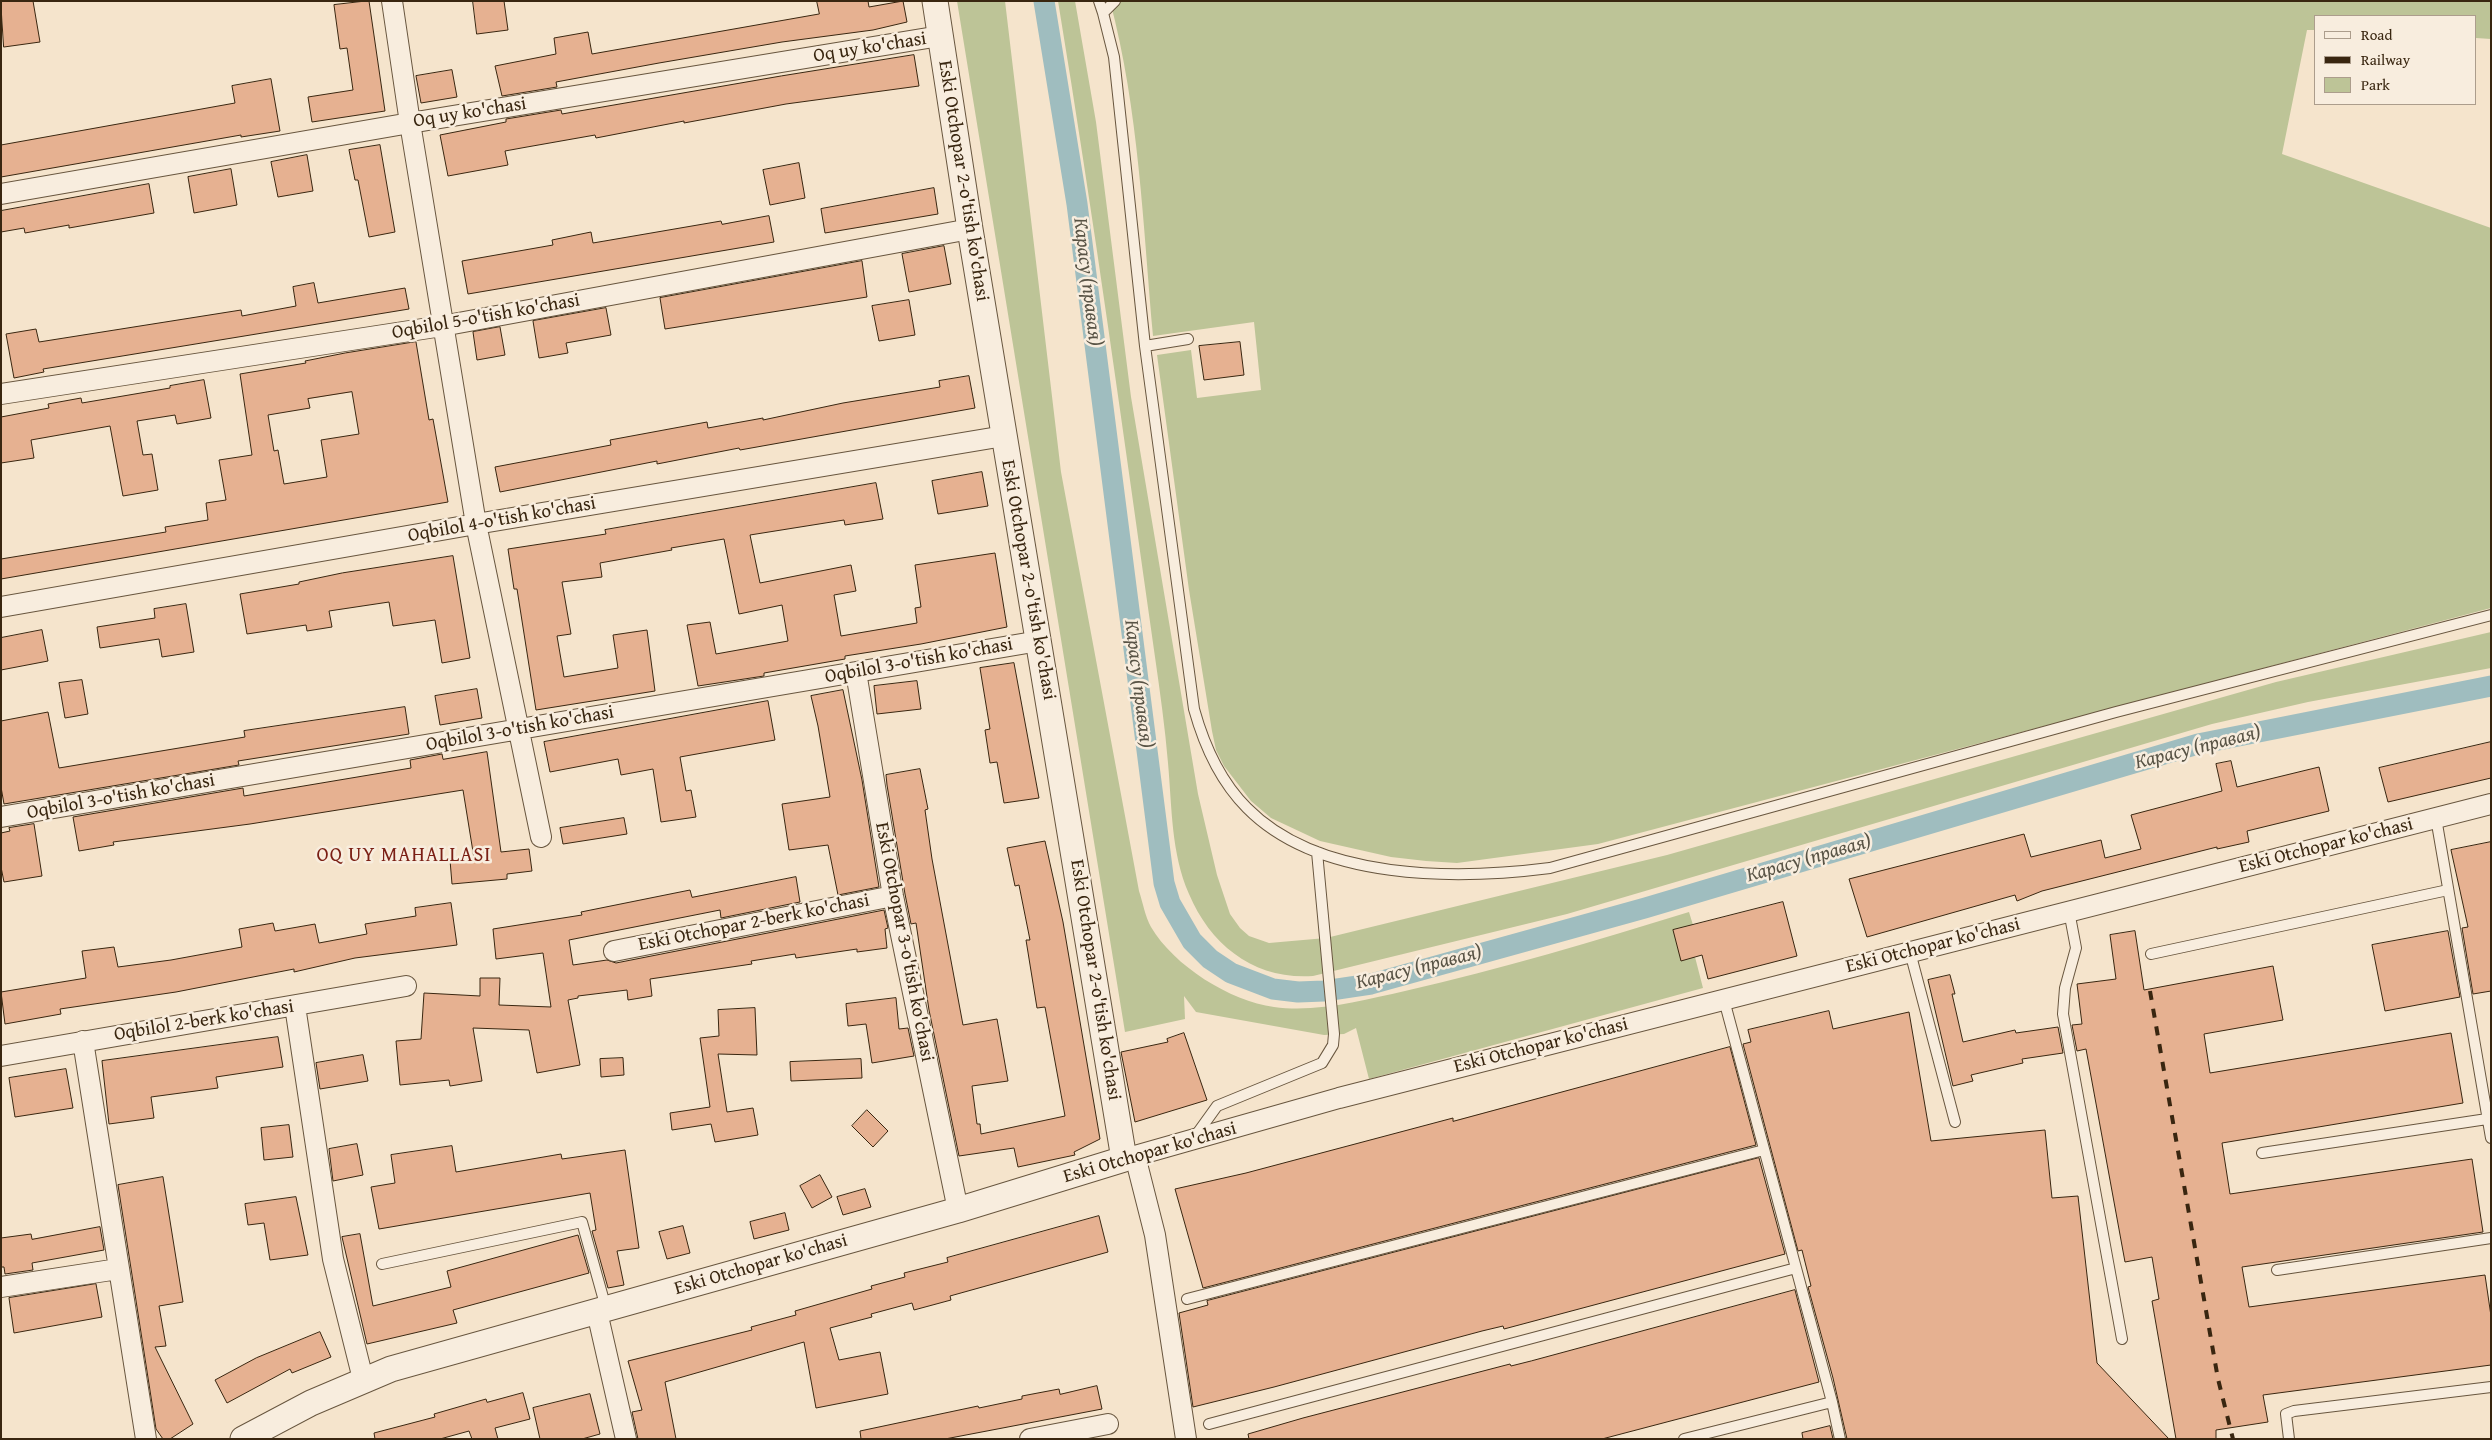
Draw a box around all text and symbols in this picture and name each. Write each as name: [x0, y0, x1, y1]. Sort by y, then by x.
legend: [2314, 15, 2477, 105]
text: Road: [2361, 24, 2392, 45]
street label: Oq uy ko'chasi: [812, 28, 928, 68]
text: Railway: [2361, 49, 2410, 70]
street label: Eski Otchopar 2-o'tish ko'chasi: [933, 59, 993, 303]
text: Park: [2361, 74, 2390, 95]
street label: Oq uy ko'chasi: [412, 93, 528, 133]
water label: Карасу (правая): [1067, 217, 1107, 347]
street label: Oqbilol 5-o'tish ko'chasi: [390, 289, 582, 345]
street label: Eski Otchopar 2-o'tish ko'chasi: [996, 458, 1060, 702]
street label: Oqbilol 4-o'tish ko'chasi: [406, 492, 598, 548]
water label: Карасу (правая): [1118, 619, 1158, 749]
street label: Oqbilol 3-o'tish ko'chasi: [823, 633, 1015, 689]
street label: Oqbilol 3-o'tish ko'chasi: [424, 701, 616, 757]
water label: Карасу (правая): [2133, 721, 2263, 775]
street label: Oqbilol 3-o'tish ko'chasi: [25, 769, 217, 825]
street label: Eski Otchopar ko'chasi: [2236, 813, 2416, 879]
street label: Eski Otchopar 3-o'tish ko'chasi: [870, 820, 938, 1064]
water label: Карасу (правая): [1744, 830, 1874, 888]
district label: OQ UY MAHALLASI: [315, 844, 493, 868]
street label: Eski Otchopar 2-o'tish ko'chasi: [1065, 858, 1125, 1102]
street label: Eski Otchopar 2-berk ko'chasi: [637, 889, 871, 957]
street label: Eski Otchopar ko'chasi: [1843, 913, 2023, 979]
water label: Карасу (правая): [1354, 941, 1484, 995]
street label: Oqbilol 2-berk ko'chasi: [112, 996, 296, 1046]
street label: Eski Otchopar ko'chasi: [1451, 1013, 1631, 1079]
street label: Eski Otchopar ko'chasi: [1061, 1117, 1239, 1189]
street label: Eski Otchopar ko'chasi: [672, 1229, 850, 1301]

